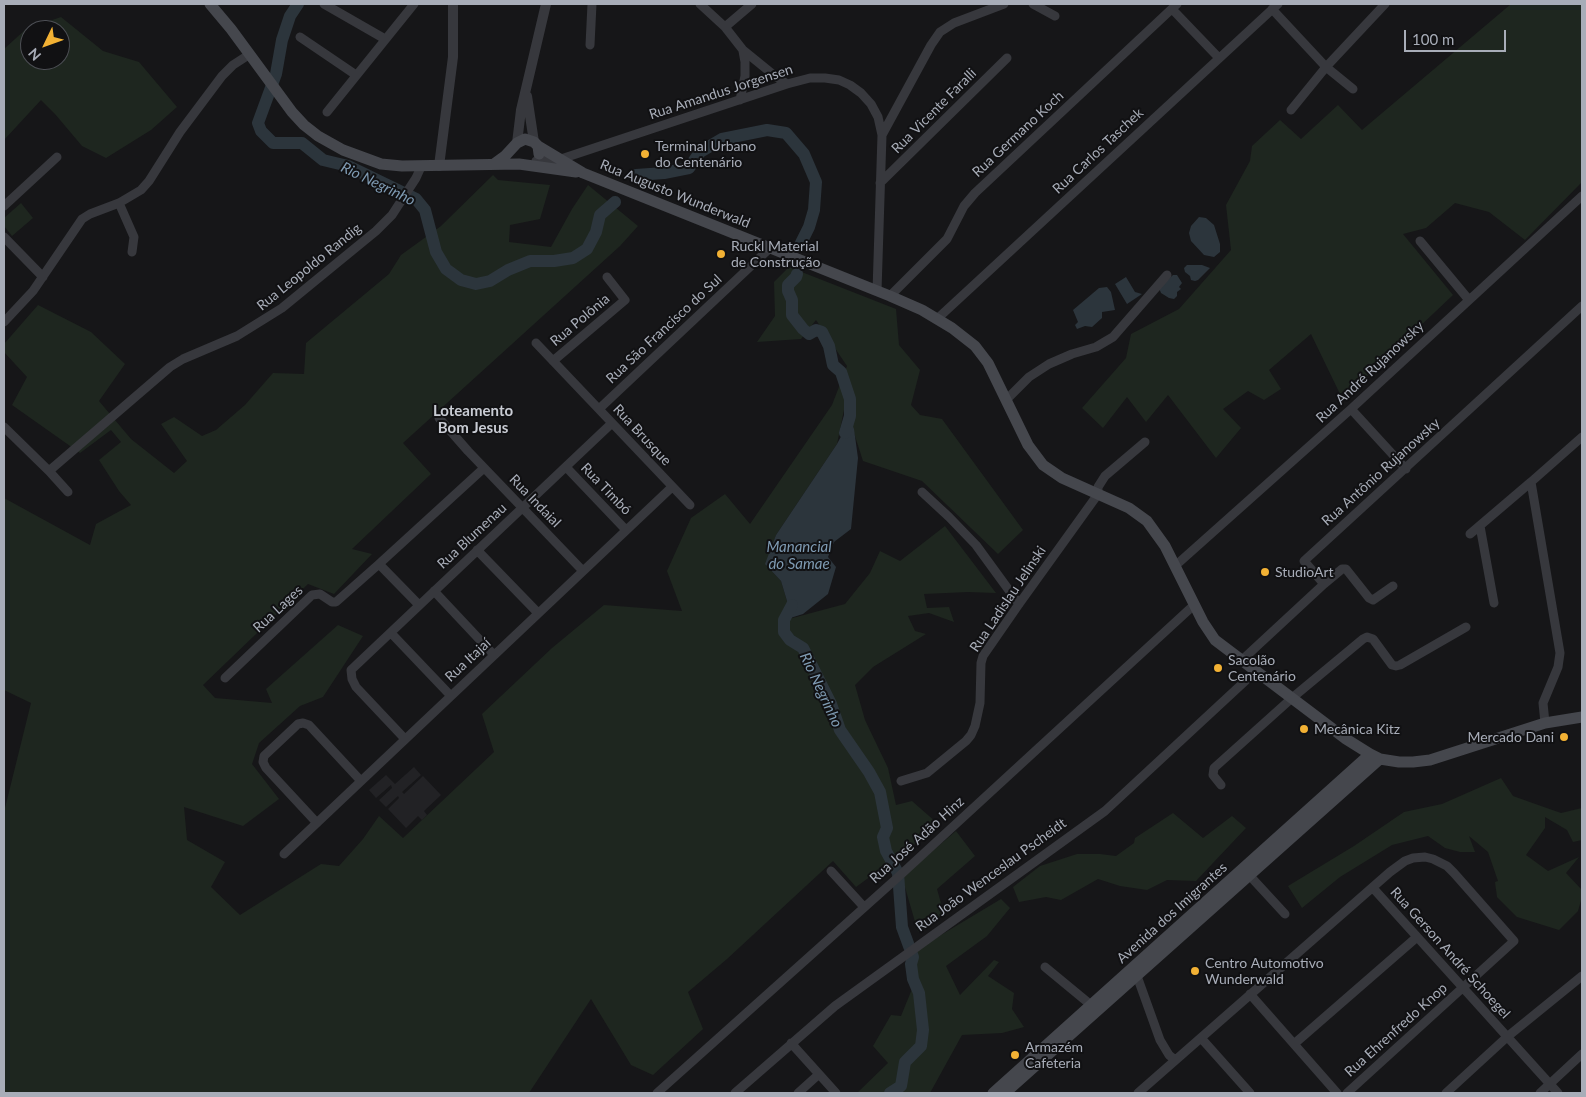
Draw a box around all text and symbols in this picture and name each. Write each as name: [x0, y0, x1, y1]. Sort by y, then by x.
north arrow: [20, 20, 70, 70]
scale bar: [1406, 20, 1508, 52]
text: 100 m: [1412, 30, 1454, 48]
text: N: [24, 45, 44, 64]
street label: Rua Amandus Jorgensen: [647, 61, 795, 123]
street label: Rua Vicente Faralli: [888, 65, 980, 157]
street label: Rua Germano Koch: [969, 87, 1067, 181]
street label: Rua Carlos Taschek: [1049, 105, 1147, 197]
place label: Terminal Urbano do Centenário: [655, 138, 756, 170]
marker: Terminal Urbano do Centenário: [639, 148, 651, 160]
street label: Rua Augusto Wunderwald: [597, 156, 753, 232]
water label: Rio Negrinho: [338, 158, 418, 210]
street label: Rua Leopoldo Randig: [254, 220, 364, 314]
place label: Ruckl Material de Construção: [731, 238, 820, 270]
marker: Ruckl Material de Construção: [715, 248, 727, 260]
street label: Rua São Francisco do Sul: [603, 271, 725, 387]
street label: Rua Polônia: [547, 290, 613, 350]
street label: Rua André Rujanowsky: [1313, 318, 1427, 426]
street label: Rua Brusque: [609, 401, 675, 469]
district label: Loteamento Bom Jesus: [433, 402, 513, 437]
street label: Rua Antônio Rujanowsky: [1318, 415, 1444, 529]
street label: Rua Timbó: [577, 460, 635, 518]
street label: Rua Indaial: [506, 471, 564, 531]
street label: Rua Blumenau: [434, 500, 510, 572]
water label: Manancial do Samae: [766, 538, 832, 573]
street label: Rua Ladislau Jelinski: [966, 543, 1050, 655]
place label: StudioArt: [1275, 564, 1334, 580]
marker: StudioArt: [1259, 566, 1271, 578]
street label: Rua Lages: [250, 582, 306, 636]
street label: Rua Itajaí: [442, 635, 494, 685]
water label: Rio Negrinho: [796, 650, 846, 730]
place label: Sacolão Centenário: [1228, 652, 1296, 684]
marker: Sacolão Centenário: [1212, 662, 1224, 674]
place label: Mecânica Kitz: [1314, 721, 1400, 737]
marker: Mecânica Kitz: [1298, 723, 1310, 735]
place label: Mercado Dani: [1467, 729, 1554, 745]
marker: Mercado Dani: [1558, 731, 1570, 743]
street label: Rua José Adão Hinz: [866, 793, 968, 887]
street label: Rua João Wenceslau Pscheidt: [912, 815, 1070, 935]
street label: Avenida dos Imigrantes: [1113, 859, 1231, 967]
street label: Rua Gerson André Schoegel: [1387, 884, 1513, 1022]
place label: Centro Automotivo Wunderwald: [1205, 955, 1324, 988]
marker: Centro Automotivo Wunderwald: [1189, 965, 1201, 977]
street label: Rua Ehrenfredo Knop: [1341, 980, 1451, 1080]
place label: Armazém Cafeteria: [1025, 1039, 1083, 1072]
marker: Armazém Cafeteria: [1009, 1049, 1021, 1061]

